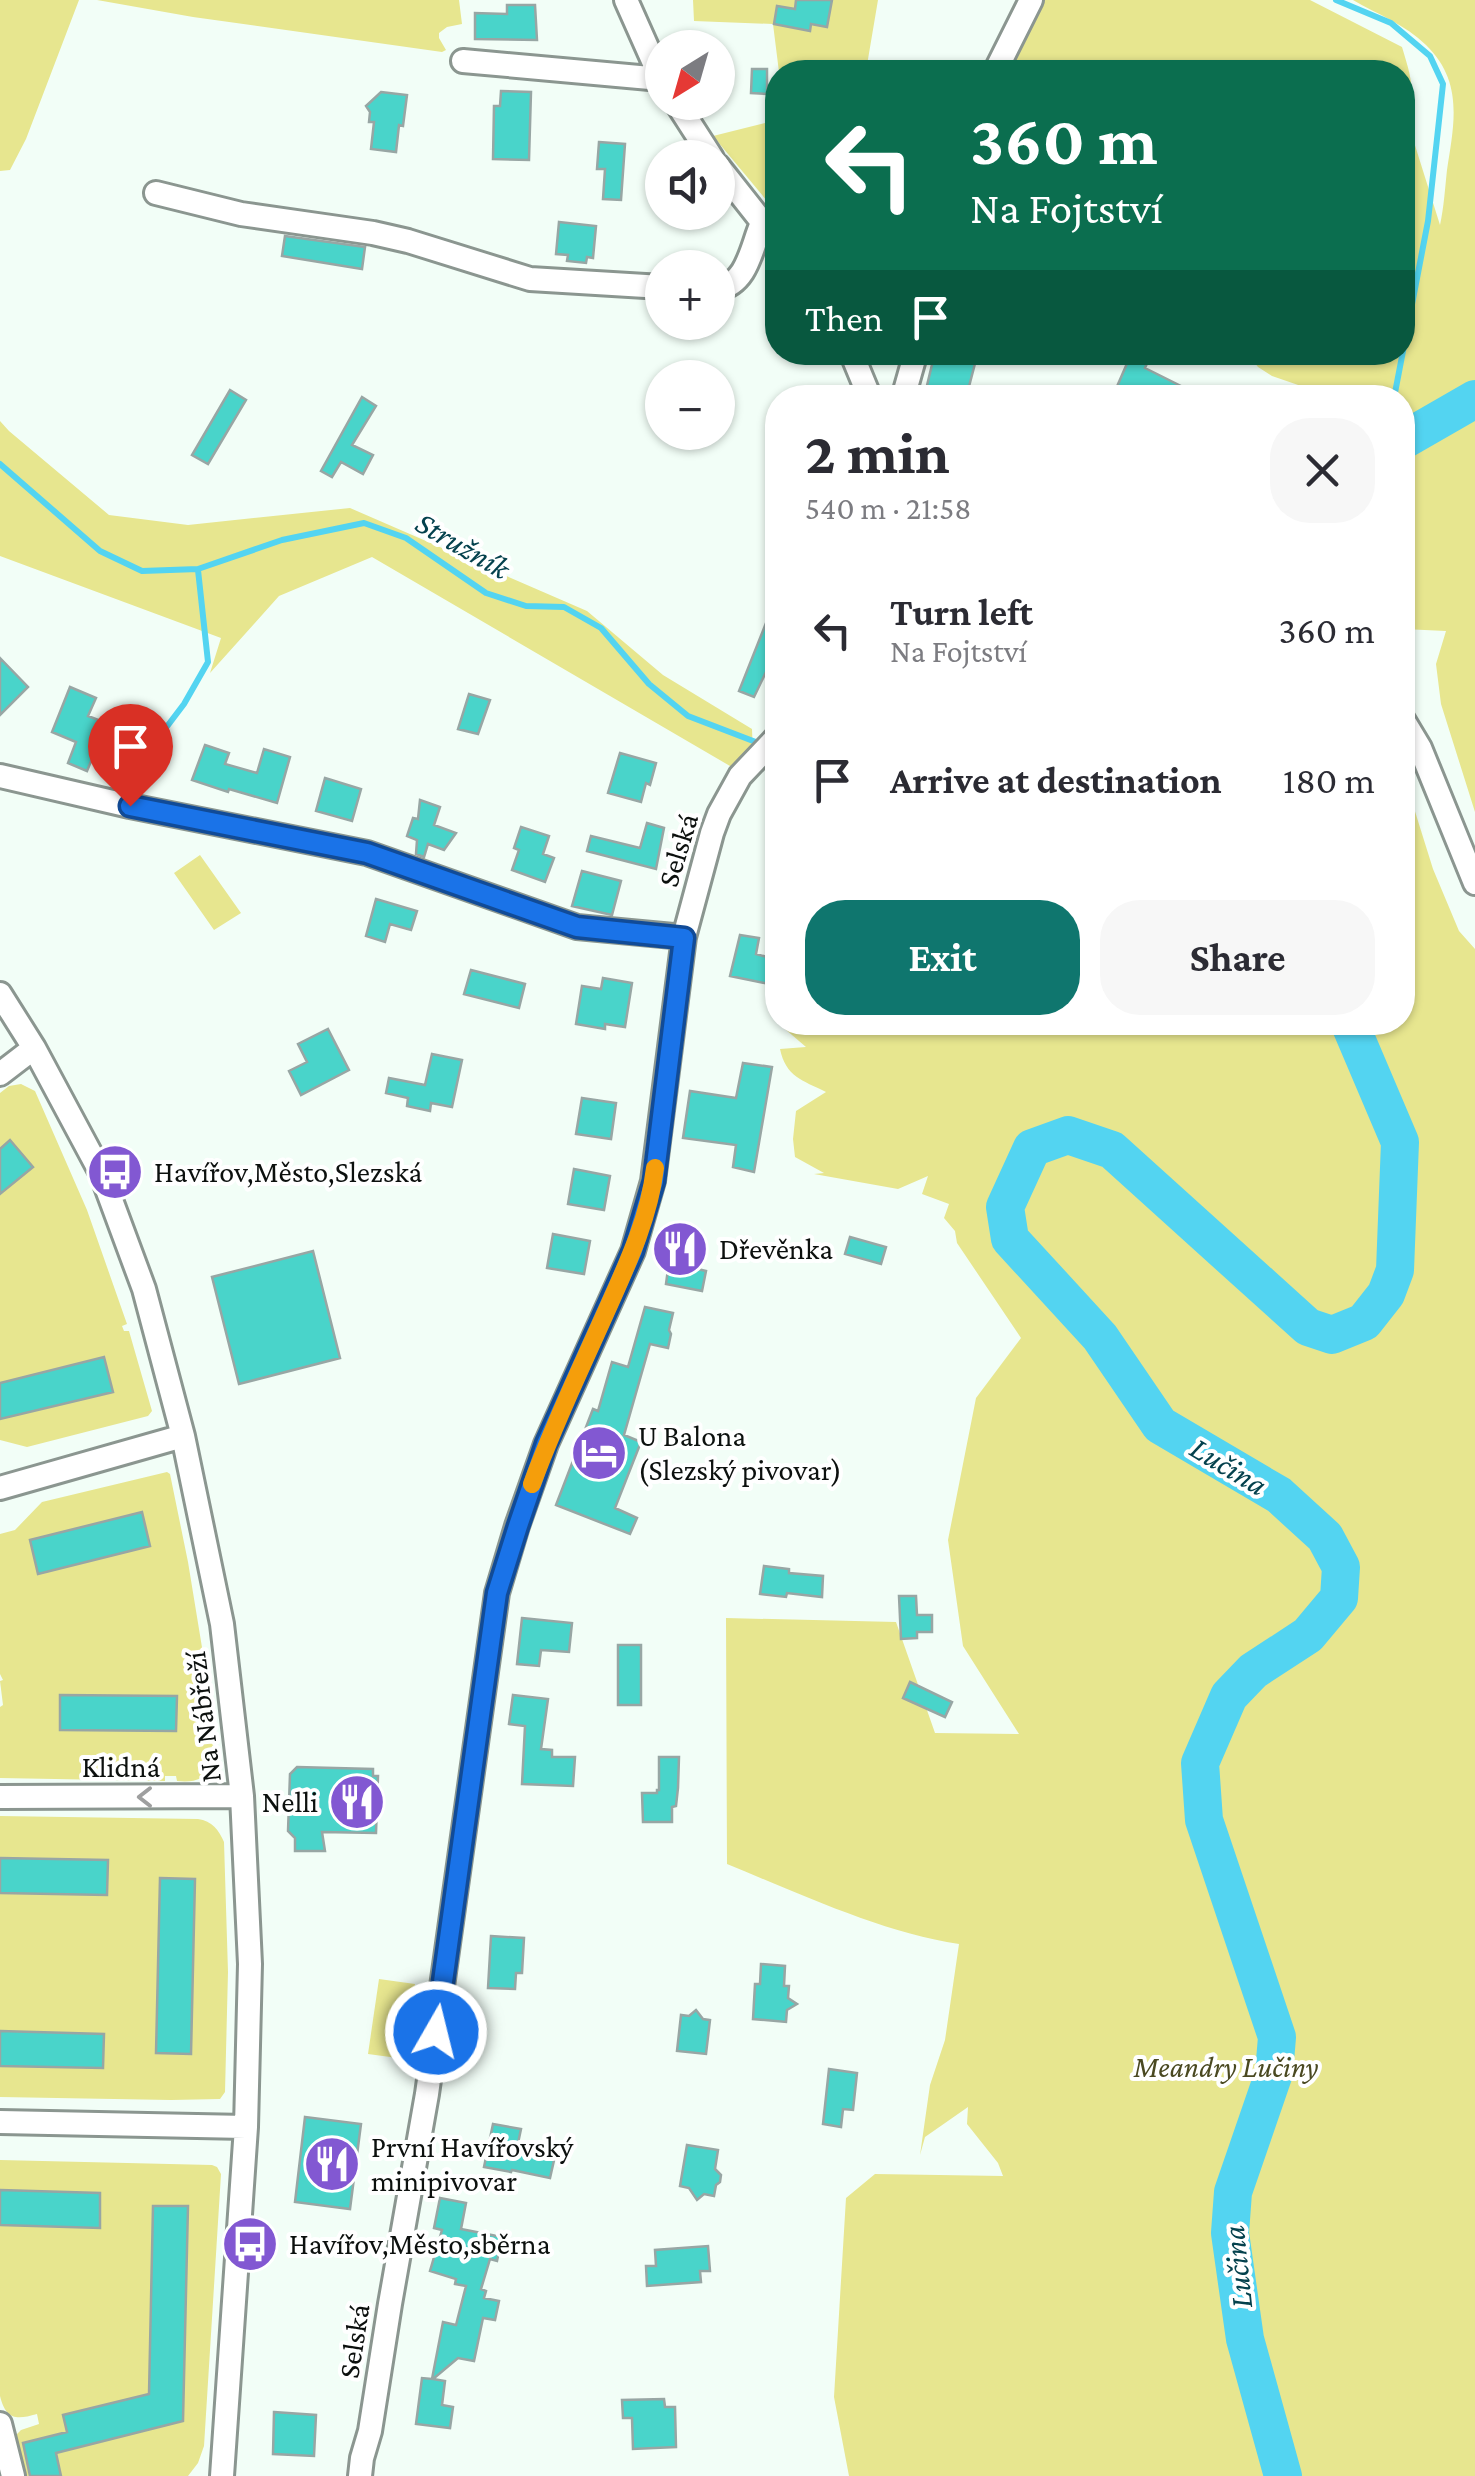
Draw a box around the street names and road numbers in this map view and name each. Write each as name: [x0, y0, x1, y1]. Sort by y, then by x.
street label: Selská: [651, 809, 704, 891]
street label: Na Nábřeží: [178, 1649, 227, 1784]
street label: Klidná: [82, 1750, 160, 1783]
street label: Selská: [331, 2301, 376, 2381]

